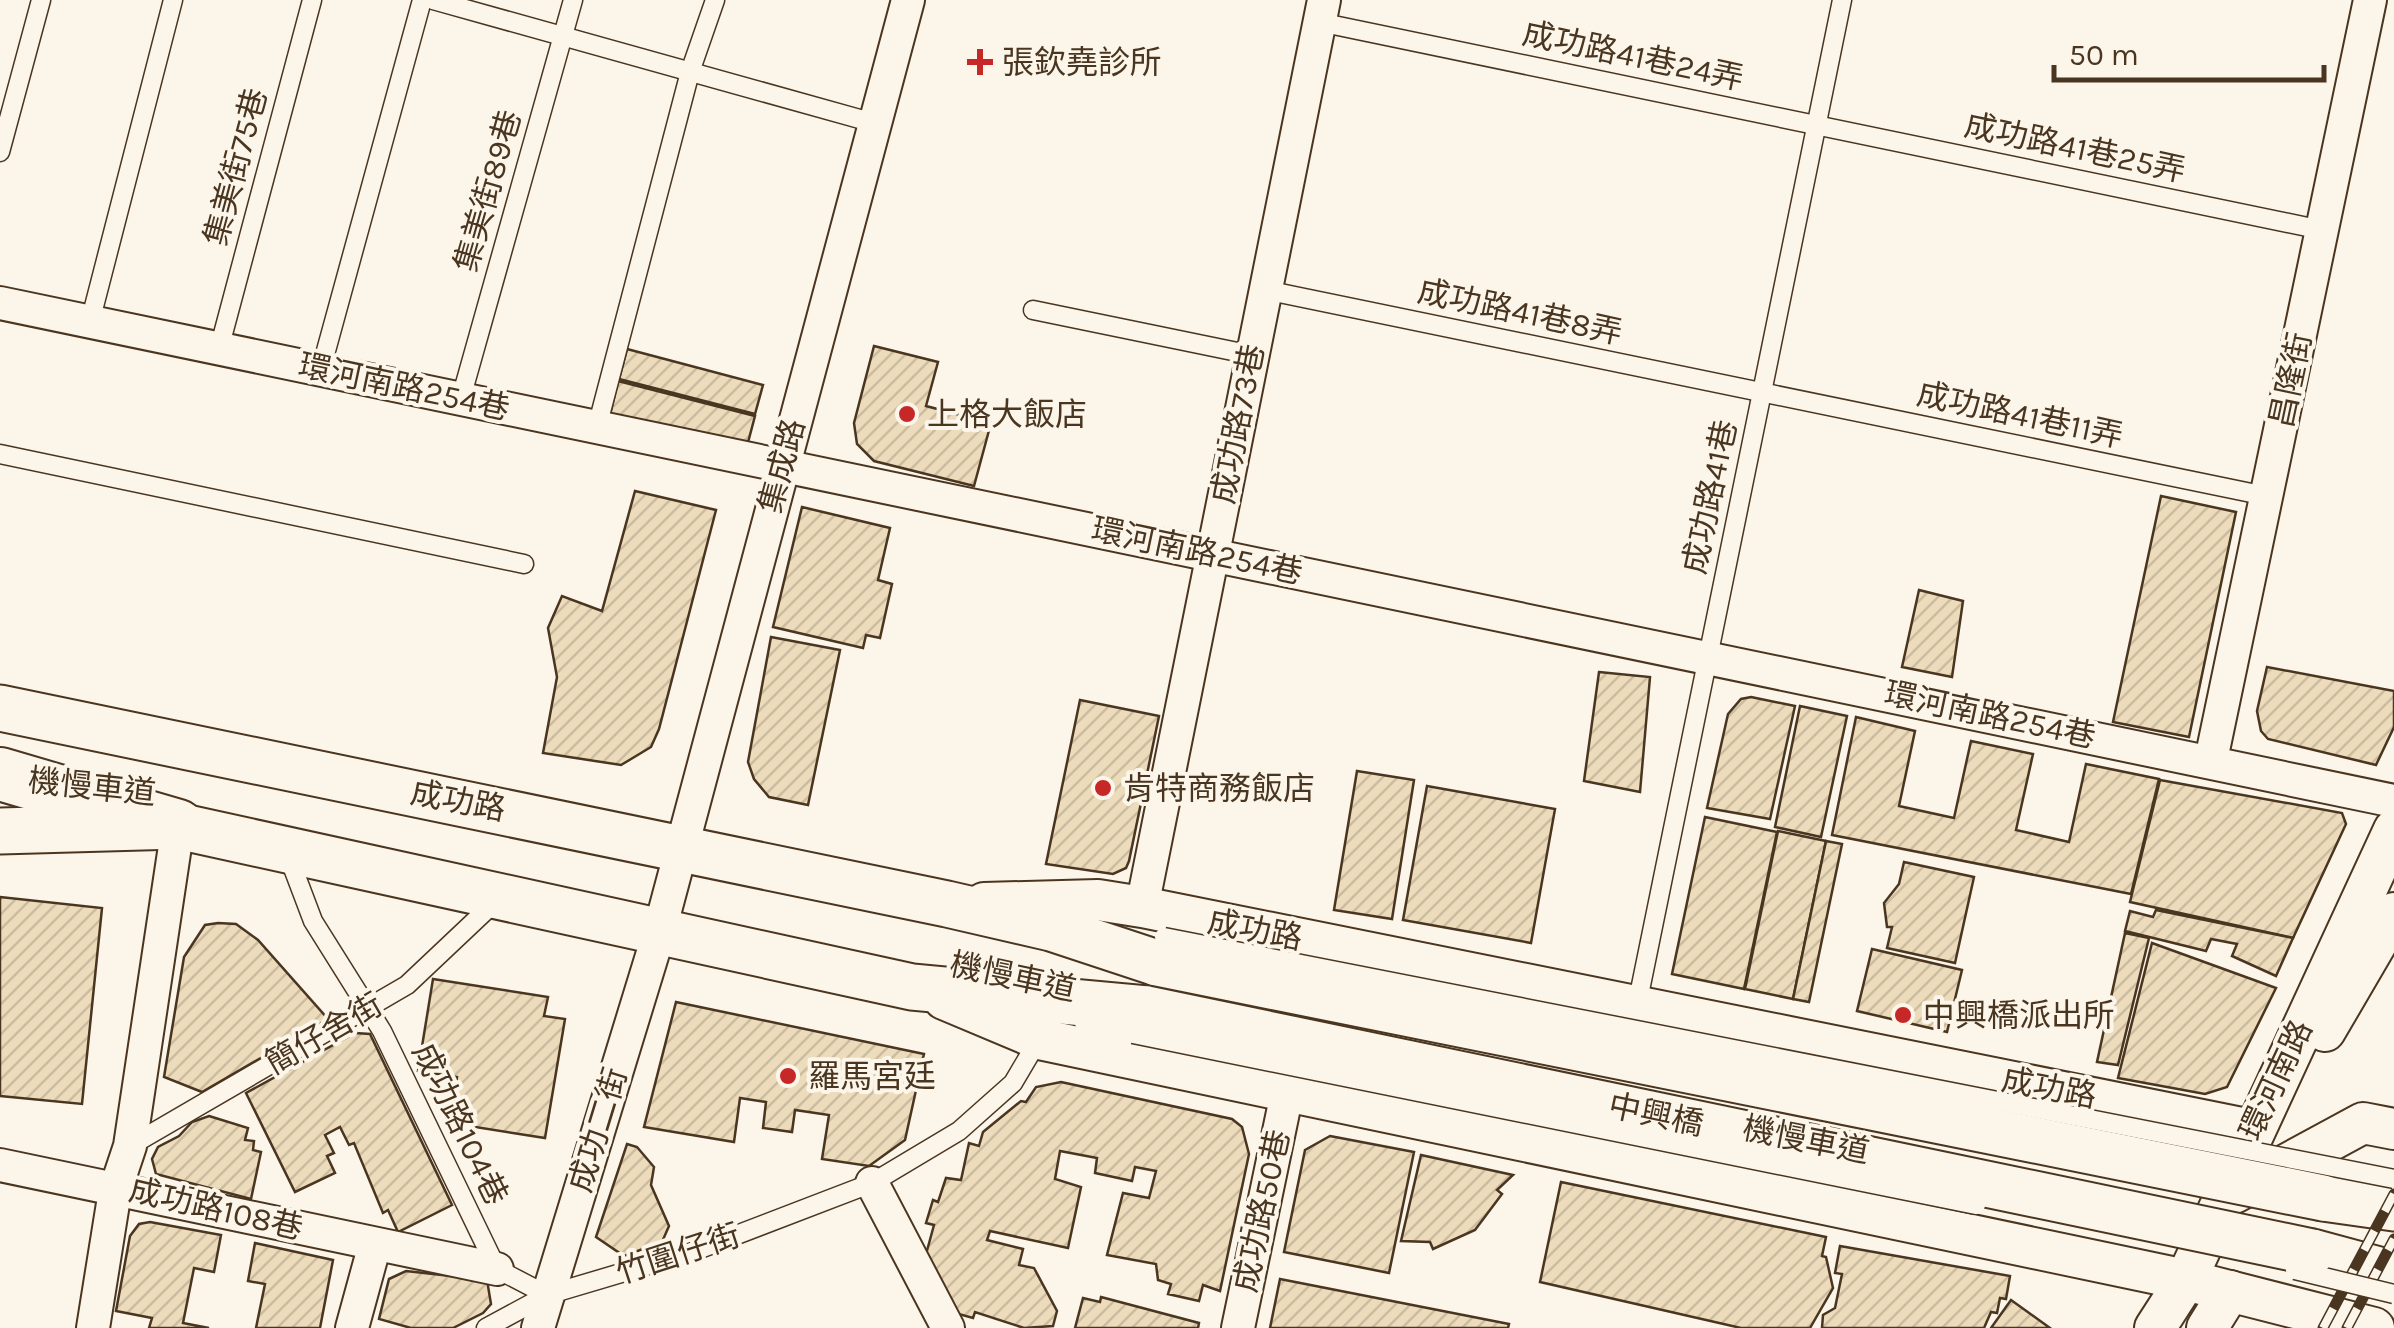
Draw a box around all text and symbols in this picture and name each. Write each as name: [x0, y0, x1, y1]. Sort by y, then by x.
street label: 成功路41巷24弄: [1519, 15, 1747, 97]
scale bar: [2054, 20, 2324, 82]
text: 50 m: [2069, 37, 2139, 73]
place label: 張欽堯診所: [1002, 44, 1162, 81]
marker: 張欽堯診所: [967, 49, 993, 75]
street label: 集美街75巷: [197, 84, 275, 250]
street label: 集美街89巷: [447, 106, 529, 276]
street label: 成功路41巷25弄: [1961, 107, 2189, 189]
street label: 成功路41巷8弄: [1414, 272, 1626, 352]
street label: 昌隆街: [2263, 329, 2319, 431]
street label: 成功路73巷: [1204, 341, 1272, 507]
street label: 環河南路254巷: [295, 347, 513, 427]
street label: 成功路41巷11弄: [1914, 375, 2126, 455]
place label: 上格大飯店: [927, 396, 1087, 433]
marker: 上格大飯店: [896, 403, 918, 425]
street label: 集成路: [752, 415, 812, 517]
street label: 成功路41巷: [1676, 417, 1744, 577]
street label: 環河南路254巷: [1088, 511, 1306, 591]
street label: 環河南路254巷: [1881, 675, 2099, 755]
street label: 機慢車道: [26, 762, 158, 812]
place label: 肯特商務飯店: [1123, 770, 1315, 807]
street label: 成功路: [407, 774, 509, 828]
marker: 肯特商務飯店: [1092, 777, 1114, 799]
street label: 成功路: [1204, 903, 1306, 957]
street label: 機慢車道: [947, 946, 1079, 1008]
street label: 簡仔舍街: [259, 986, 389, 1082]
place label: 中興橋派出所: [1923, 997, 2115, 1034]
marker: 中興橋派出所: [1892, 1004, 1914, 1026]
street label: 環河南路: [2232, 1014, 2320, 1146]
street label: 成功路104巷: [405, 1037, 515, 1211]
place label: 羅馬宮廷: [808, 1058, 936, 1095]
street label: 成功路: [1998, 1061, 2100, 1115]
street label: 成功二街: [562, 1063, 634, 1197]
marker: 羅馬宮廷: [777, 1065, 799, 1087]
street label: 中興橋: [1605, 1087, 1707, 1143]
street label: 機慢車道: [1740, 1110, 1872, 1170]
street label: 成功路50巷: [1227, 1126, 1297, 1296]
street label: 成功路108巷: [125, 1171, 307, 1247]
street label: 竹圍仔街: [611, 1217, 745, 1291]

